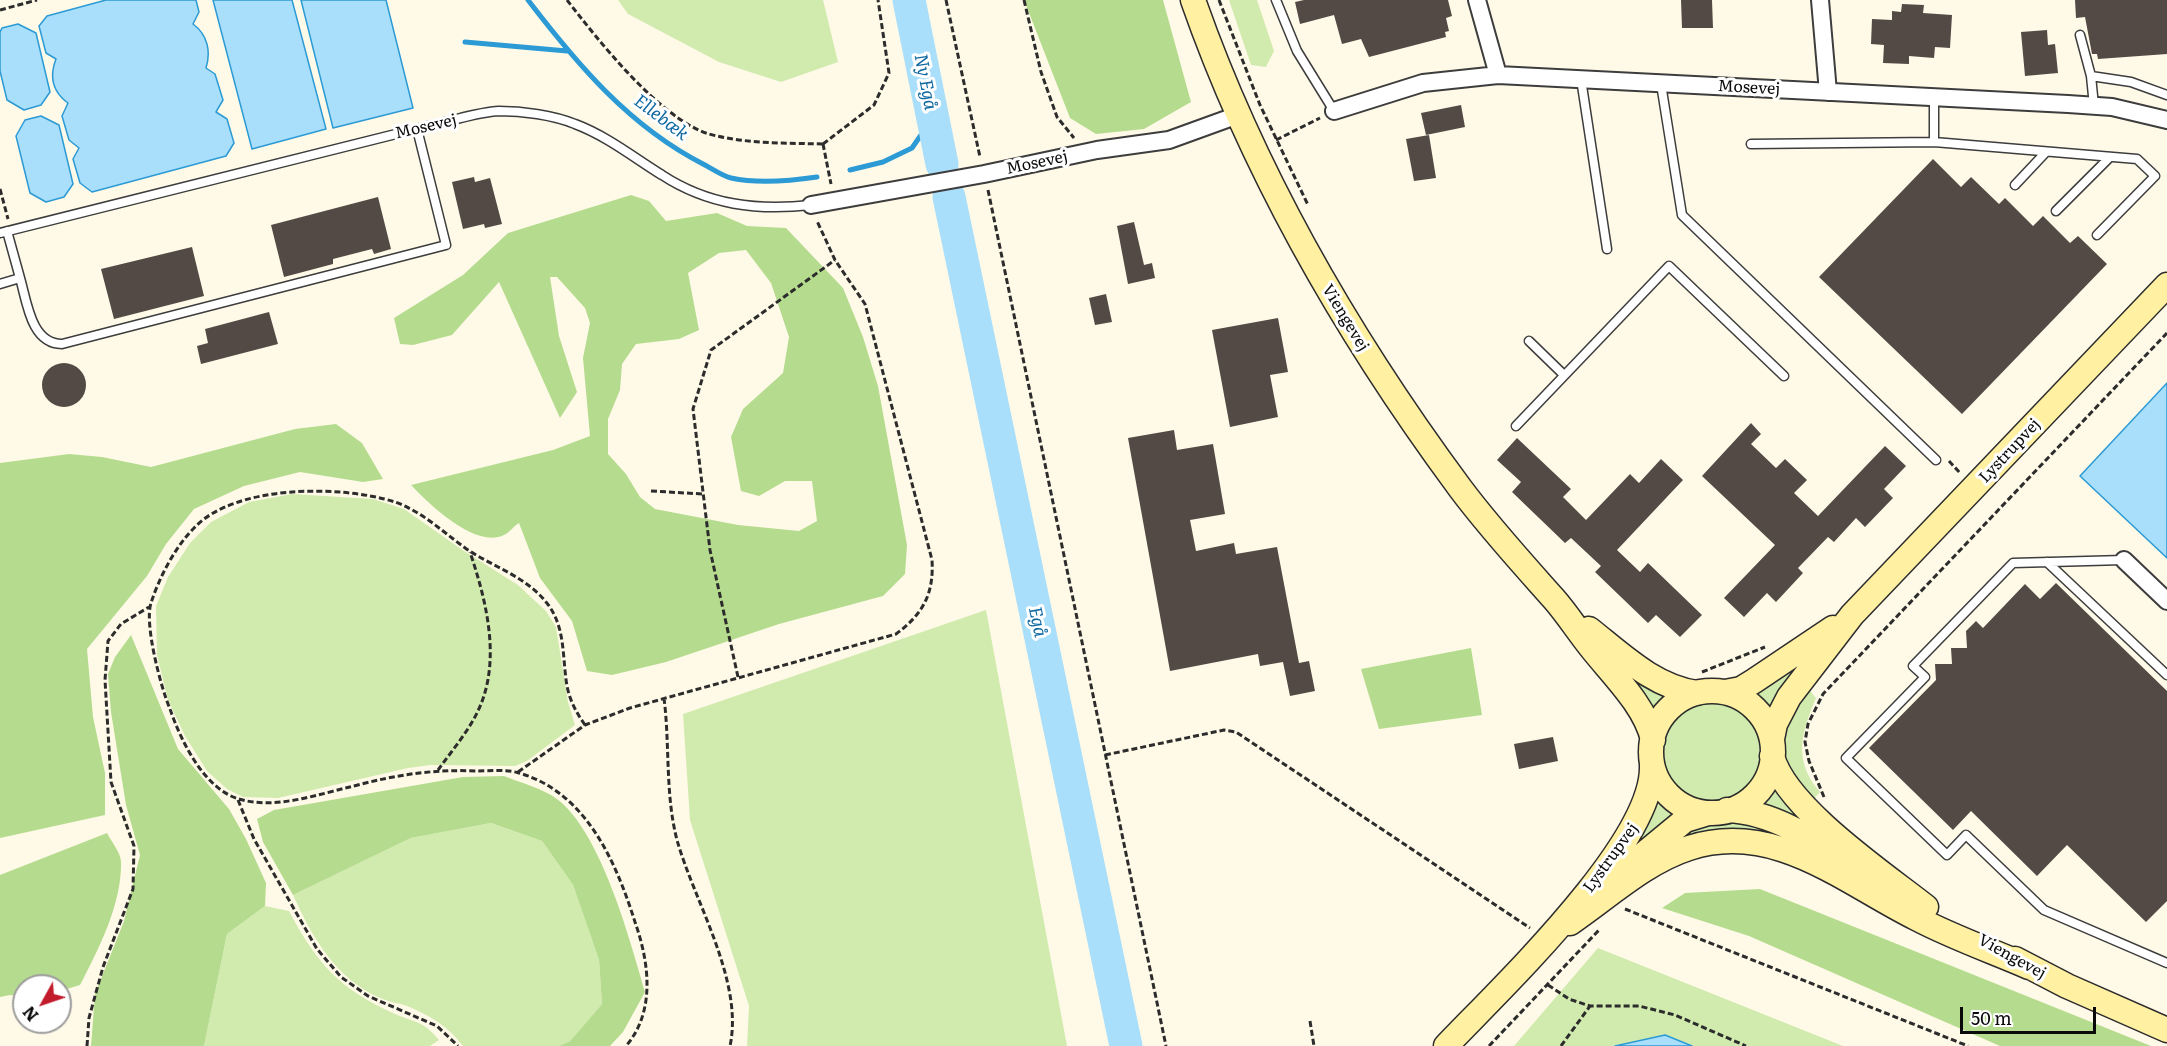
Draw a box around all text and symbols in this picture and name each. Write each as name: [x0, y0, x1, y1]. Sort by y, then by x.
water label: Ny Egå: [909, 52, 941, 112]
street label: Mosevej: [1717, 77, 1781, 99]
water label: Ellebæk: [629, 91, 693, 145]
street label: Mosevej: [393, 111, 459, 143]
street label: Mosevej: [1004, 147, 1070, 179]
street label: Viengevej: [1318, 281, 1372, 355]
street label: Lystrupvej: [1975, 415, 2045, 487]
water label: Egå: [1023, 605, 1051, 639]
street label: Lystrupvej: [1579, 820, 1643, 896]
street label: Viengevej: [1975, 931, 2049, 983]
north arrow: [12, 974, 72, 1034]
scale bar: [1963, 995, 2100, 1033]
text: N: [16, 1001, 43, 1027]
text: 50 m: [1971, 1004, 2012, 1031]

